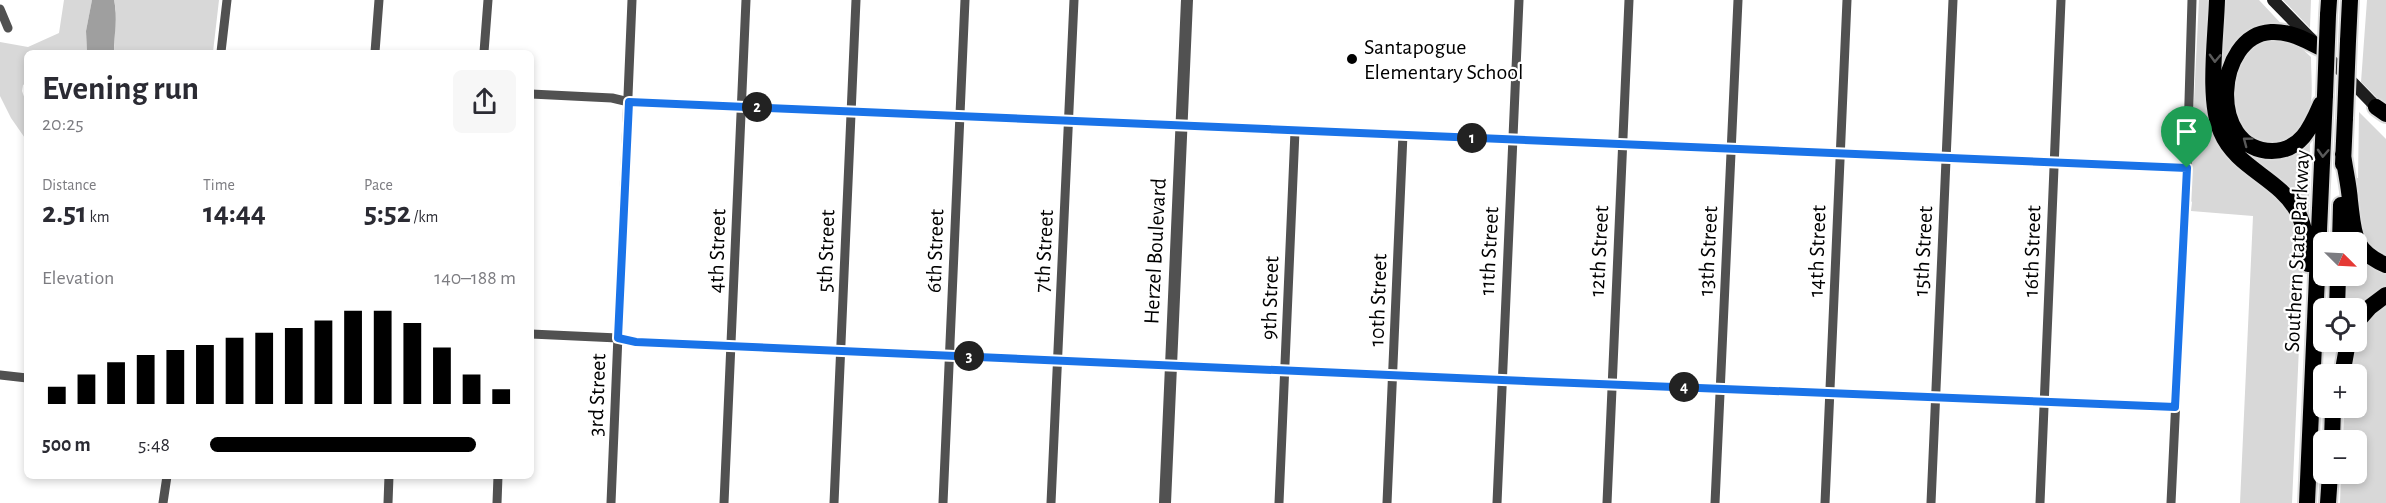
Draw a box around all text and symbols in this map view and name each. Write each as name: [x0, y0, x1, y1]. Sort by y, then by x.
place label: Santapogue Elementary School: [1364, 36, 1524, 83]
marker: Santapogue Elementary School: [1345, 52, 1359, 66]
one-way arrow: [2209, 54, 2222, 63]
button: share: [453, 70, 516, 133]
text: Evening run: [42, 73, 199, 106]
pin: 2: [742, 92, 772, 122]
text: 2: [753, 99, 761, 115]
pin: [2161, 106, 2212, 168]
text: 20:25: [42, 114, 84, 134]
icon: arrive: [2170, 115, 2203, 148]
pin: 1: [1457, 123, 1487, 153]
text: 1: [1469, 130, 1475, 146]
one-way arrow: [2242, 137, 2253, 148]
street label: Southern State Parkway: [2281, 149, 2313, 353]
one-way arrow: [2316, 149, 2329, 158]
text: Distance: [42, 177, 96, 193]
text: Time: [203, 177, 235, 193]
text: Pace: [364, 177, 393, 193]
street label: Herzel Boulevard: [1140, 177, 1170, 325]
text: 2.51: [42, 198, 87, 228]
text: 14:44: [203, 198, 266, 228]
text: 5:52: [364, 198, 411, 228]
street label: 12th Street: [1586, 205, 1612, 297]
street label: 13th Street: [1695, 205, 1721, 297]
street label: 14th Street: [1804, 205, 1830, 297]
street label: 15th Street: [1910, 205, 1936, 297]
street label: 16th Street: [2019, 205, 2045, 297]
street label: 11th Street: [1476, 206, 1502, 296]
street label: 4th Street: [705, 208, 729, 294]
text: km: [87, 209, 110, 225]
text: /km: [411, 209, 438, 225]
street label: 5th Street: [814, 209, 838, 293]
street label: 6th Street: [923, 209, 947, 294]
street label: 7th Street: [1031, 209, 1057, 293]
north arrow: [2313, 232, 2367, 286]
map controls: [2313, 232, 2367, 484]
street label: 10th Street: [1365, 253, 1391, 347]
street label: 9th Street: [1258, 256, 1282, 341]
text: Elevation: [42, 268, 114, 288]
text: 140–188 m: [434, 268, 516, 288]
button: locate: [2313, 298, 2367, 352]
pin: 3: [954, 341, 984, 371]
text: 3: [966, 348, 972, 364]
street label: 3rd Street: [585, 353, 609, 437]
button: +: [2313, 364, 2367, 418]
pin: 4: [1669, 372, 1699, 402]
text: 4: [1680, 379, 1688, 395]
button: −: [2313, 430, 2367, 484]
text: 500 m: [42, 435, 91, 455]
text: 5:48: [138, 435, 170, 455]

